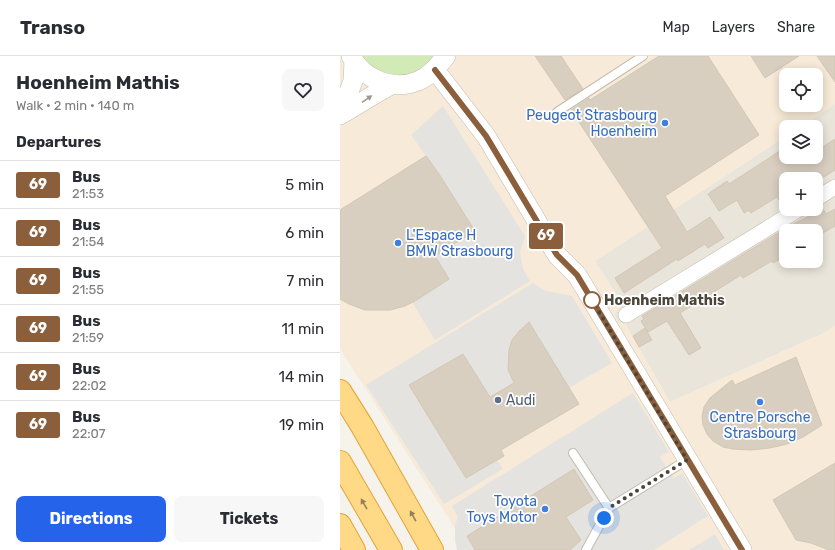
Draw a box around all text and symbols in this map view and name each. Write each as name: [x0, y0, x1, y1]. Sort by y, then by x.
text: Transo: [20, 16, 85, 39]
text: Map: [663, 19, 690, 36]
text: Layers: [712, 19, 755, 36]
text: Share: [777, 19, 815, 36]
map controls: [779, 68, 823, 268]
button: locate: [779, 68, 823, 112]
button: heart: [282, 69, 324, 111]
text: Hoenheim Mathis: [16, 71, 180, 94]
one-way arrow: [361, 95, 372, 103]
text: Walk · 2 min · 140 m: [16, 98, 134, 113]
place label: Peugeot Strasbourg Hoenheim: [526, 107, 657, 140]
marker: Peugeot Strasbourg Hoenheim: [660, 118, 670, 128]
button: layers: [779, 120, 823, 164]
text: Departures: [16, 133, 101, 151]
text: Bus: [72, 168, 100, 186]
button: +: [779, 172, 823, 216]
text: 69: [29, 176, 47, 193]
text: 5 min: [285, 176, 324, 194]
text: 21:53: [72, 186, 104, 201]
text: Bus: [72, 216, 100, 234]
line badge: 69: [528, 223, 564, 249]
text: 69: [29, 224, 47, 241]
text: 6 min: [285, 224, 324, 242]
button: −: [779, 224, 823, 268]
place label: L'Espace H BMW Strasbourg: [406, 227, 513, 260]
text: 69: [537, 227, 555, 244]
text: 21:54: [72, 234, 104, 249]
marker: L'Espace H BMW Strasbourg: [393, 238, 403, 248]
text: Bus: [72, 264, 100, 282]
text: 69: [29, 272, 47, 289]
text: 7 min: [287, 272, 324, 290]
text: 21:55: [72, 282, 104, 297]
marker: Hoenheim Mathis: [583, 291, 601, 309]
place label: Hoenheim Mathis: [604, 292, 725, 309]
text: Bus: [72, 312, 100, 330]
text: 69: [29, 320, 47, 337]
text: 11 min: [281, 320, 324, 338]
text: 21:59: [72, 330, 104, 345]
text: Bus: [72, 360, 100, 378]
text: 69: [29, 368, 47, 385]
text: 14 min: [279, 368, 324, 386]
text: 22:02: [72, 378, 106, 393]
place label: Audi: [506, 392, 535, 409]
marker: Audi: [493, 395, 503, 405]
marker: Centre Porsche Strasbourg: [755, 397, 765, 407]
text: Bus: [72, 408, 100, 426]
place label: Centre Porsche Strasbourg: [710, 409, 811, 442]
text: 69: [29, 416, 47, 433]
text: 19 min: [279, 416, 324, 434]
text: 22:07: [72, 426, 106, 441]
place label: Toyota Toys Motor: [466, 493, 538, 526]
button: Directions: [16, 496, 166, 542]
button: Tickets: [174, 496, 324, 542]
one-way arrow: [361, 498, 368, 510]
marker: Toyota Toys Motor: [540, 504, 550, 514]
your location: [594, 508, 614, 528]
one-way arrow: [410, 510, 416, 522]

